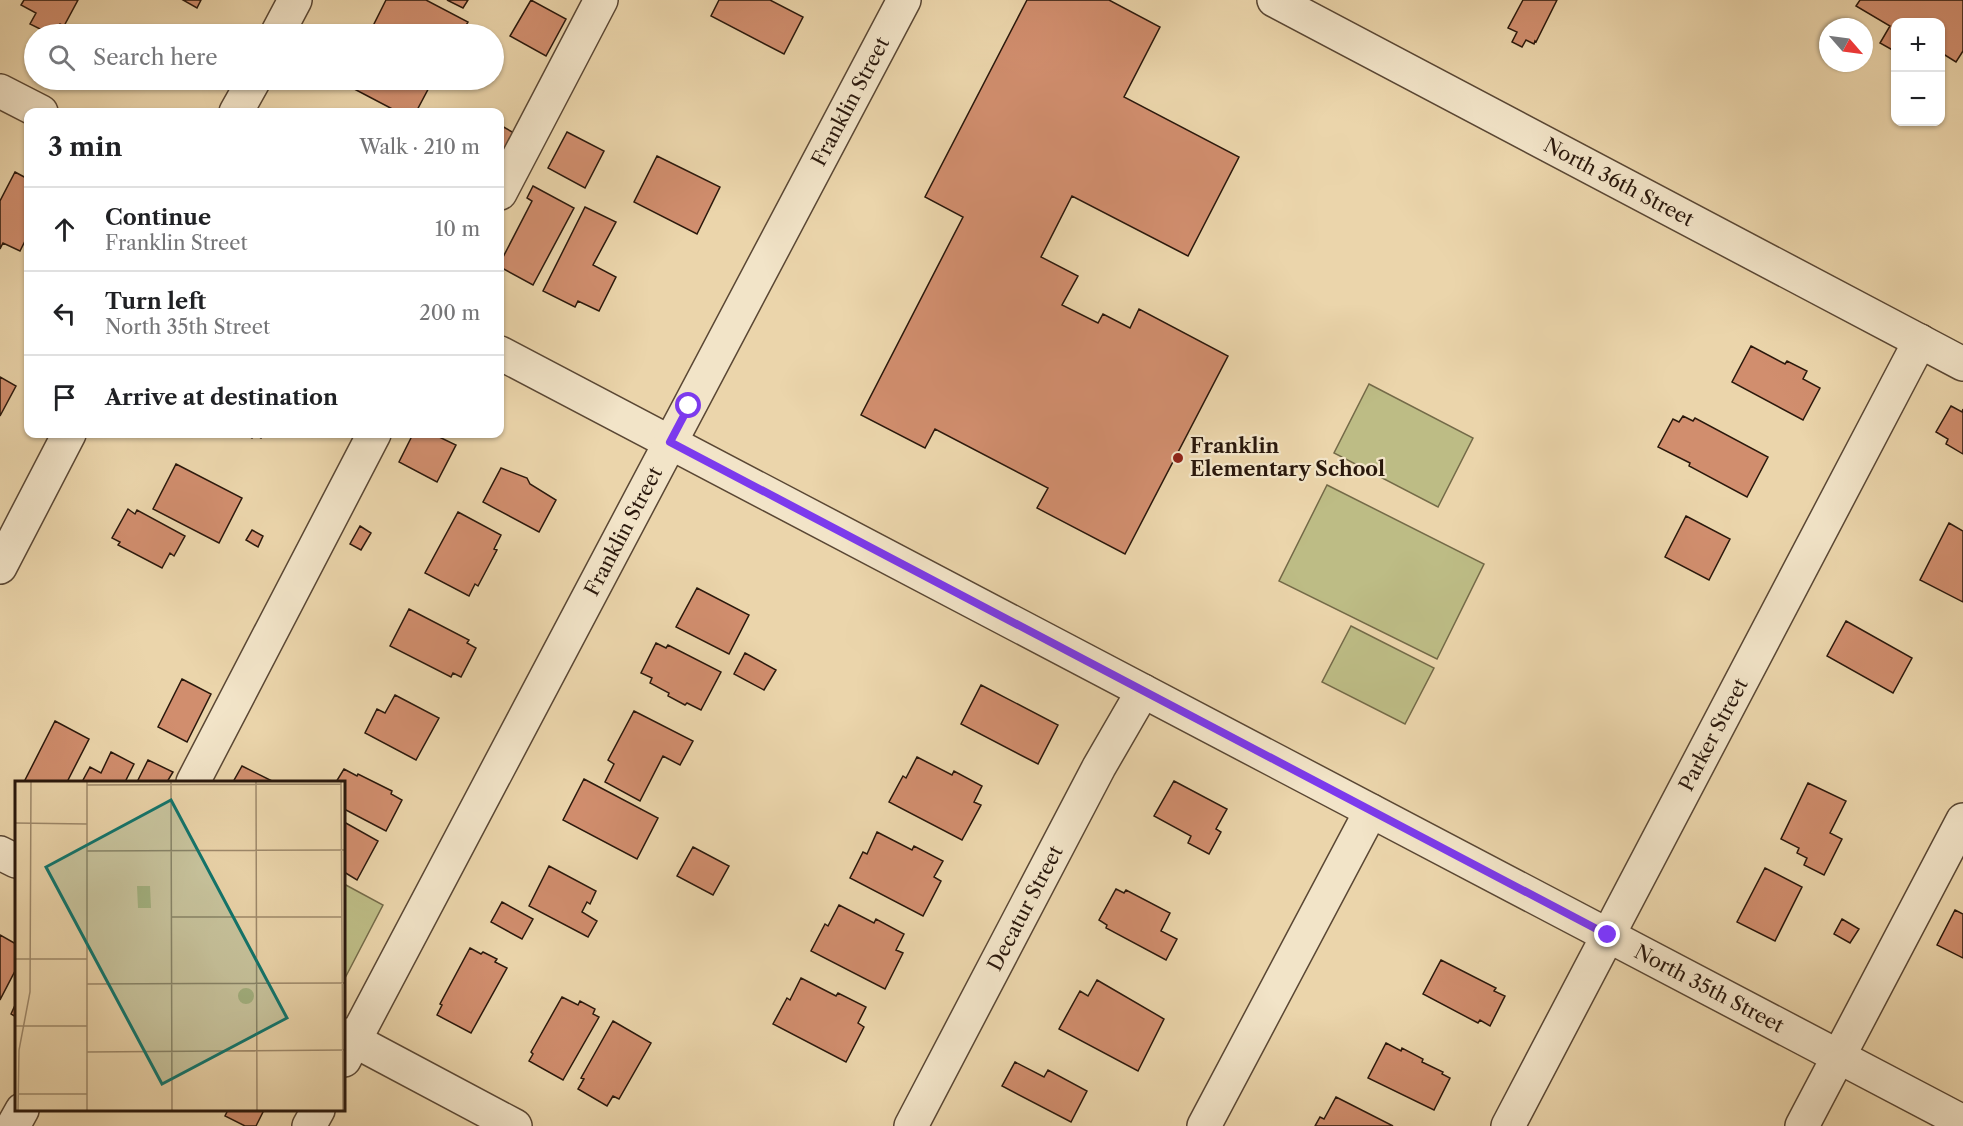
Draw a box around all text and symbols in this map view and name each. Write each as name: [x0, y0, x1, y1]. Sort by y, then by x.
north arrow: [1819, 18, 1873, 72]
map controls: [1891, 18, 1945, 126]
button: +: [1891, 18, 1945, 72]
search box: [24, 24, 504, 90]
street label: Franklin Street: [806, 33, 894, 170]
icon: search: [45, 41, 78, 74]
text: Search here: [93, 44, 218, 71]
button: −: [1891, 72, 1945, 126]
text: 3 min: [48, 131, 122, 163]
street label: North 36th Street: [1540, 133, 1698, 232]
text: Walk · 210 m: [359, 135, 480, 159]
text: Continue: [105, 204, 211, 231]
icon: ahead: [48, 213, 81, 246]
text: 10 m: [435, 217, 480, 241]
text: Franklin Street: [105, 231, 247, 255]
text: Turn left: [105, 288, 206, 315]
icon: left: [48, 297, 81, 330]
text: 200 m: [419, 301, 480, 325]
text: North 35th Street: [105, 315, 270, 339]
icon: arrive: [48, 381, 81, 414]
text: Arrive at destination: [105, 384, 338, 411]
route start: [675, 392, 701, 418]
place label: Franklin Elementary School: [1190, 434, 1385, 481]
marker: Franklin Elementary School: [1171, 451, 1185, 465]
street label: Franklin Street: [579, 463, 667, 600]
street label: Parker Street: [1674, 674, 1753, 795]
inset map: [15, 781, 345, 1111]
street label: Decatur Street: [982, 841, 1068, 975]
route end: [1594, 921, 1620, 947]
street label: North 35th Street: [1630, 940, 1788, 1038]

